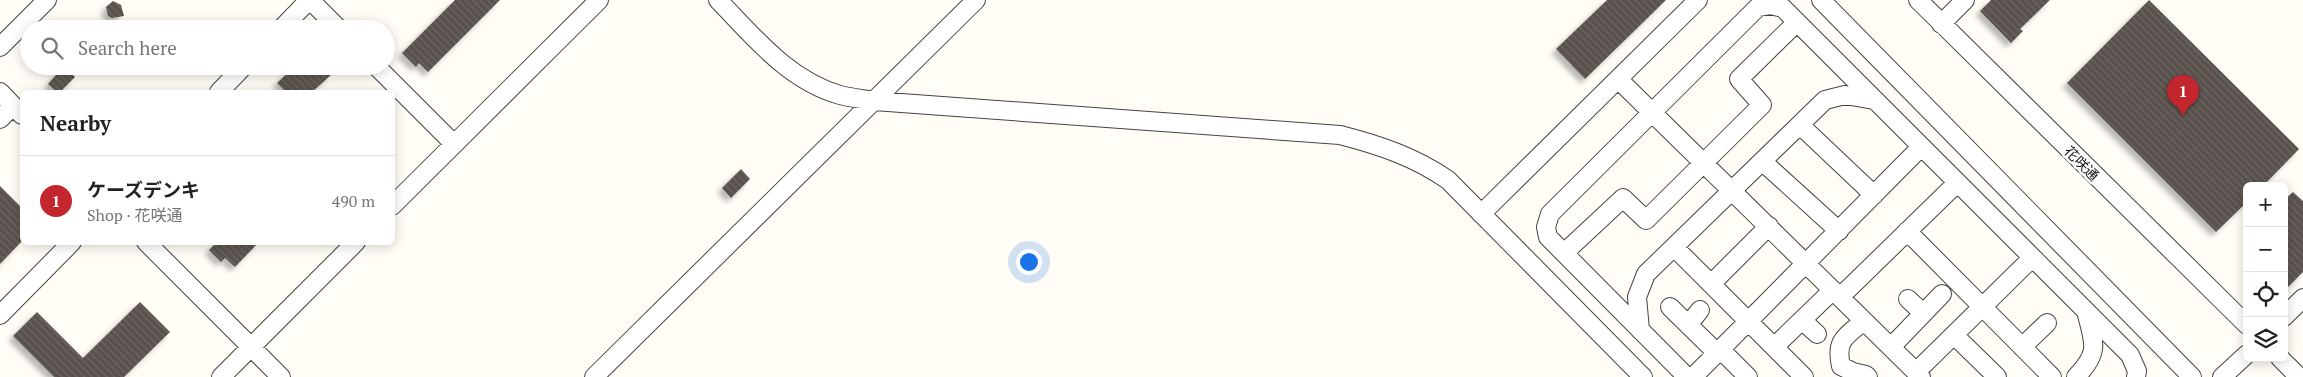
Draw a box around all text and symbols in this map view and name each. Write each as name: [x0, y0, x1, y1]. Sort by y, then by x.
search box: [20, 20, 395, 75]
icon: search: [38, 34, 66, 62]
text: Search here: [78, 35, 177, 60]
pin: 1: [2167, 75, 2199, 116]
text: Nearby: [40, 109, 111, 137]
street label: 花咲通: [2060, 141, 2104, 185]
text: ケーズデンキ: [87, 177, 200, 202]
map controls: [2243, 182, 2288, 362]
button: +: [2243, 182, 2288, 227]
text: 1: [51, 190, 61, 212]
text: 490 m: [332, 190, 375, 212]
text: Shop · 花咲通: [87, 204, 183, 226]
button: −: [2243, 227, 2288, 272]
your location: [1016, 249, 1042, 275]
button: locate: [2243, 272, 2288, 317]
button: layers: [2243, 317, 2288, 362]

